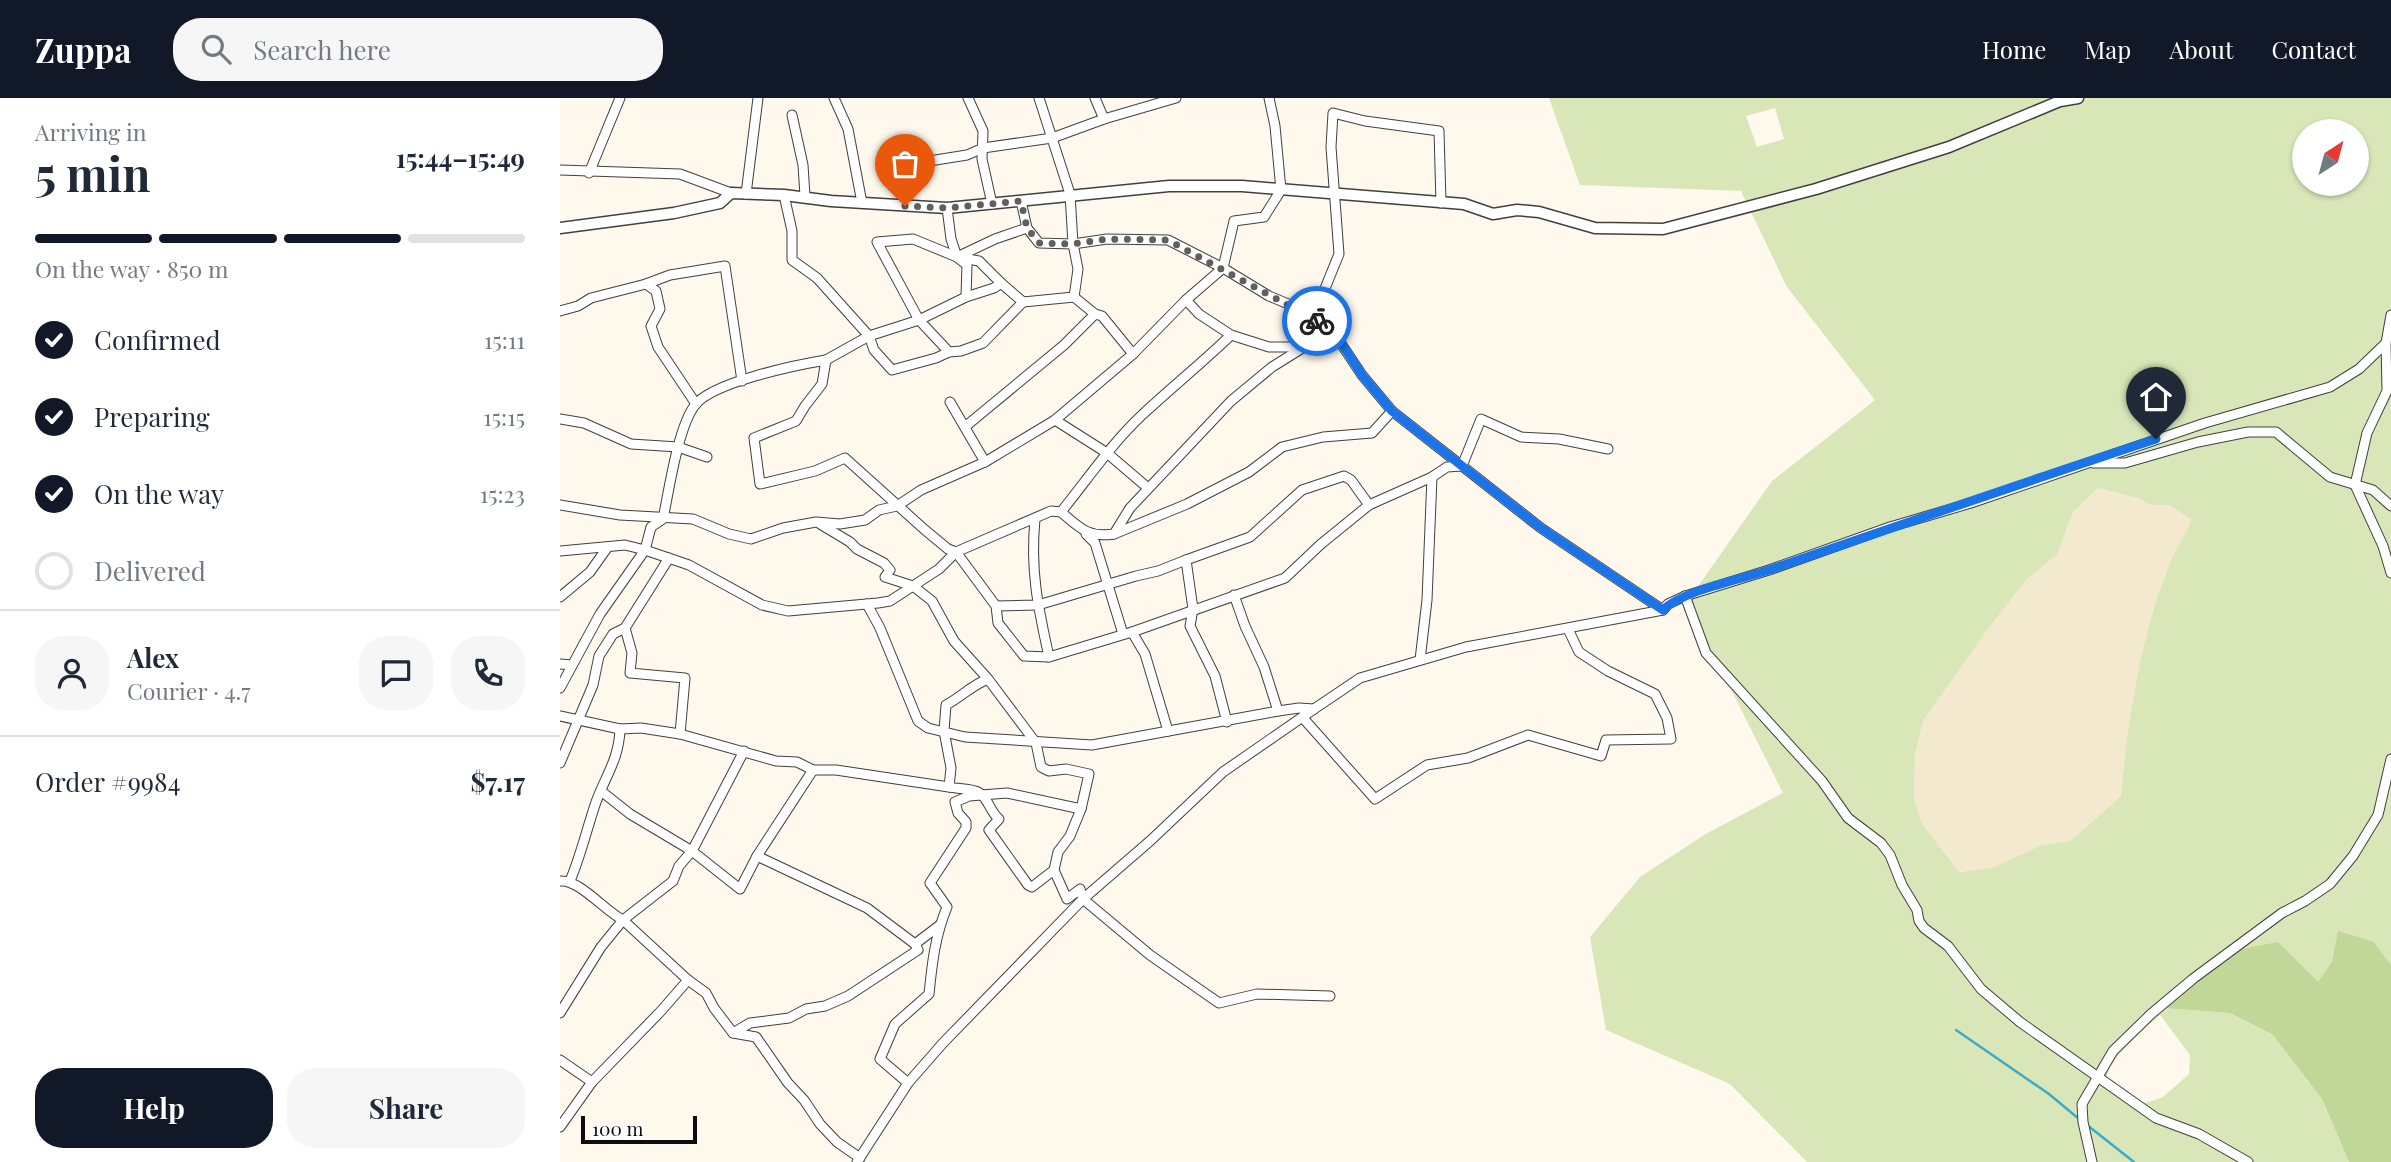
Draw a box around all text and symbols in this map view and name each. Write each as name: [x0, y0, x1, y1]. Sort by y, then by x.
search box: [173, 18, 663, 81]
text: Zuppa: [35, 27, 131, 71]
icon: search: [197, 30, 235, 68]
text: Search here: [253, 32, 391, 67]
text: Home: [1982, 33, 2046, 65]
text: Map: [2084, 33, 2131, 65]
text: About: [2169, 33, 2233, 65]
text: Contact: [2271, 33, 2356, 65]
text: Arriving in: [35, 116, 147, 147]
north arrow: [2292, 119, 2370, 196]
map controls: [2292, 119, 2369, 196]
pin: [875, 134, 935, 206]
text: 15:44–15:49: [396, 140, 525, 175]
text: 5 min: [35, 142, 150, 204]
icon: bag: [886, 145, 924, 183]
text: On the way · 850 m: [35, 253, 229, 284]
courier: [1282, 286, 1352, 356]
icon: bike: [1298, 302, 1336, 340]
icon: check: [35, 321, 73, 359]
text: Confirmed: [94, 322, 221, 357]
text: 15:11: [484, 324, 525, 355]
pin: [2126, 367, 2186, 439]
icon: home: [2137, 378, 2175, 416]
icon: check: [35, 398, 73, 436]
text: Preparing: [94, 399, 210, 434]
text: 15:15: [483, 401, 525, 432]
icon: check: [35, 475, 73, 513]
text: On the way: [94, 476, 224, 511]
text: 15:23: [480, 478, 525, 509]
text: Delivered: [94, 553, 206, 588]
button: person: [35, 636, 109, 710]
button: chat: [359, 636, 433, 710]
button: phone: [451, 636, 525, 710]
text: Alex: [127, 640, 179, 675]
text: Courier · 4.7: [127, 675, 251, 706]
text: Order #9984: [35, 764, 180, 799]
text: $7.17: [470, 764, 525, 799]
button: Help: [35, 1068, 273, 1148]
button: Share: [287, 1068, 525, 1148]
scale bar: [581, 1113, 696, 1145]
text: 100 m: [592, 1115, 643, 1141]

